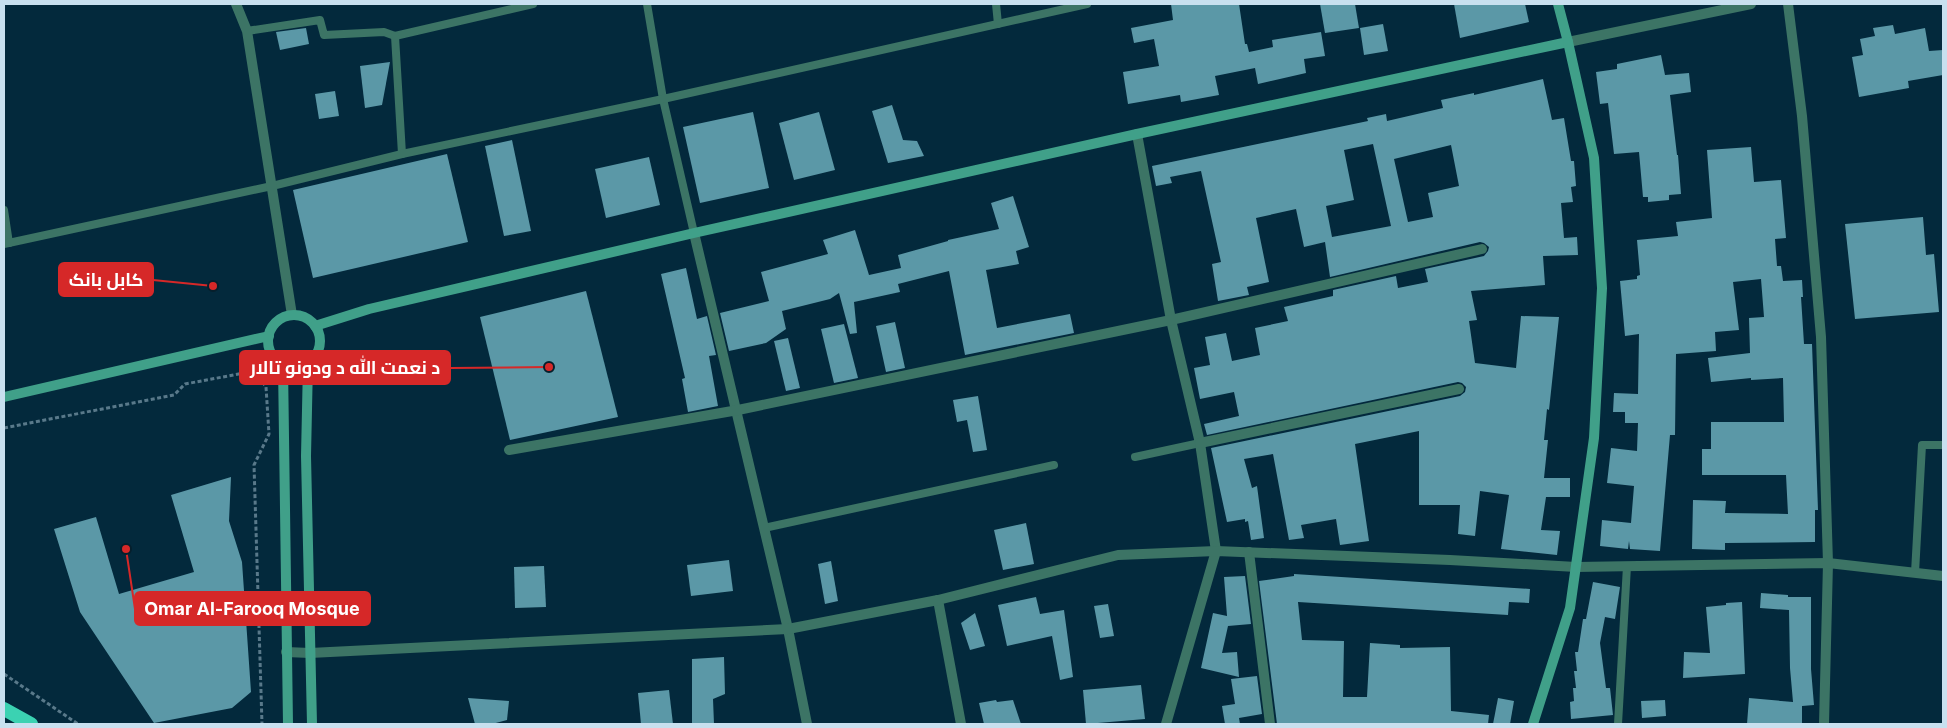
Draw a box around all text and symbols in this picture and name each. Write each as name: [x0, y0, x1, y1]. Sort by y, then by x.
callout: کابل بانک: [59, 263, 153, 296]
text: کابل بانک: [69, 269, 143, 291]
callout: د نعمت الله د ودونو تالار: [240, 351, 450, 384]
text: د نعمت الله د ودونو تالار: [249, 355, 440, 379]
callout: Omar Al-Farooq Mosque: [135, 592, 370, 625]
text: Omar Al-Farooq Mosque: [144, 598, 360, 619]

